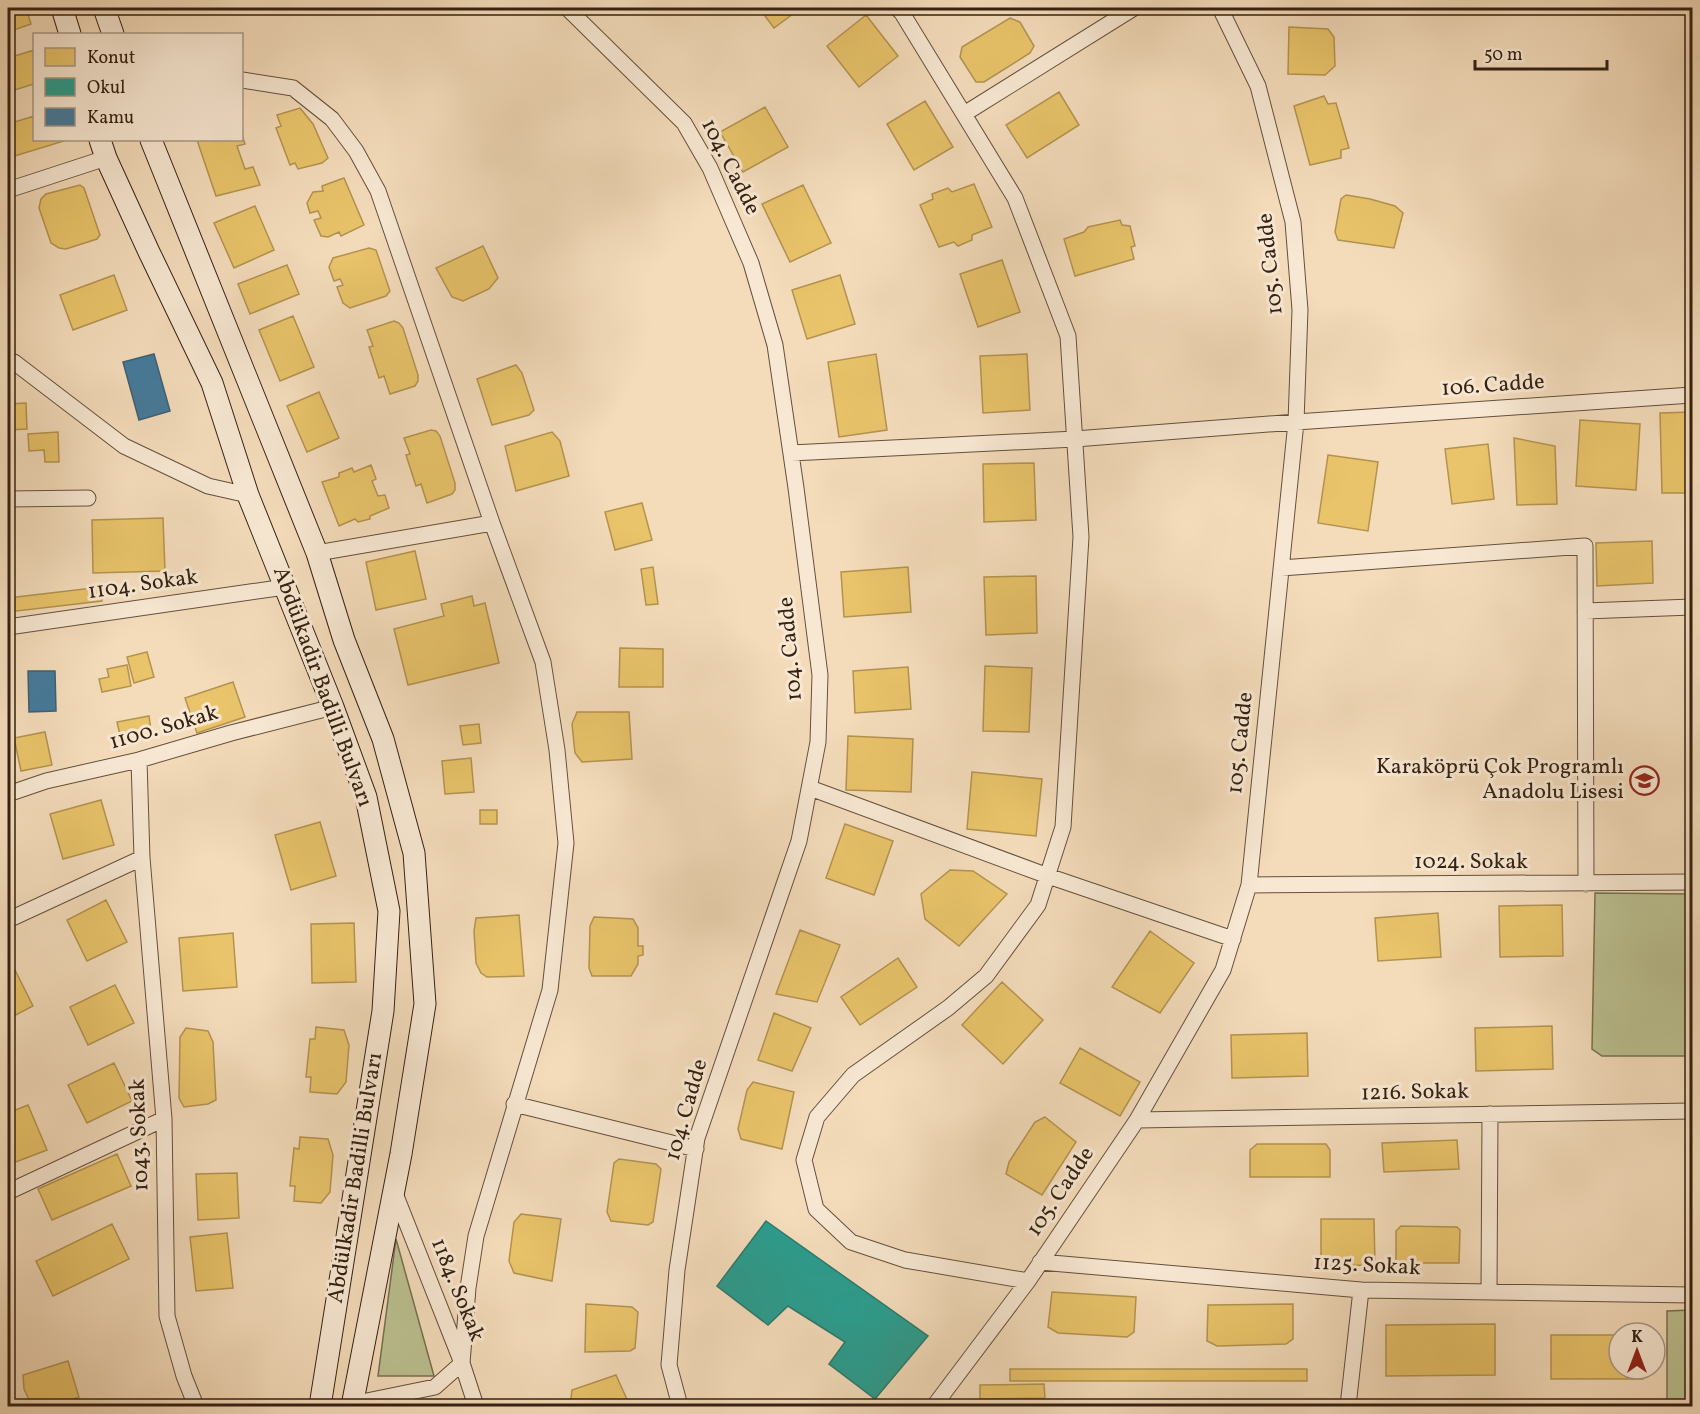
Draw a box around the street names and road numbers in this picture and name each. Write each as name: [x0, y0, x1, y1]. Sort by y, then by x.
street label: 104. Cadde: [692, 113, 768, 221]
street label: 105. Cadde: [1250, 212, 1292, 316]
street label: 106. Cadde: [1440, 367, 1546, 405]
street label: 1104. Sokak: [86, 562, 200, 608]
street label: Abdülkadir Badilli Bulvarı: [264, 563, 380, 811]
street label: 104. Cadde: [771, 596, 811, 702]
street label: 105. Cadde: [1220, 691, 1262, 795]
street label: 1100. Sokak: [106, 698, 222, 758]
street label: 1024. Sokak: [1414, 847, 1528, 878]
street label: Abdülkadir Badilli Bulvarı: [321, 1050, 391, 1306]
street label: 104. Cadde: [658, 1055, 716, 1165]
street label: 1216. Sokak: [1361, 1077, 1469, 1109]
street label: 1043. Sokak: [123, 1078, 157, 1192]
street label: 105. Cadde: [1020, 1141, 1102, 1243]
street label: 1184. Sokak: [422, 1234, 492, 1346]
street label: 1125. Sokak: [1312, 1248, 1422, 1284]

